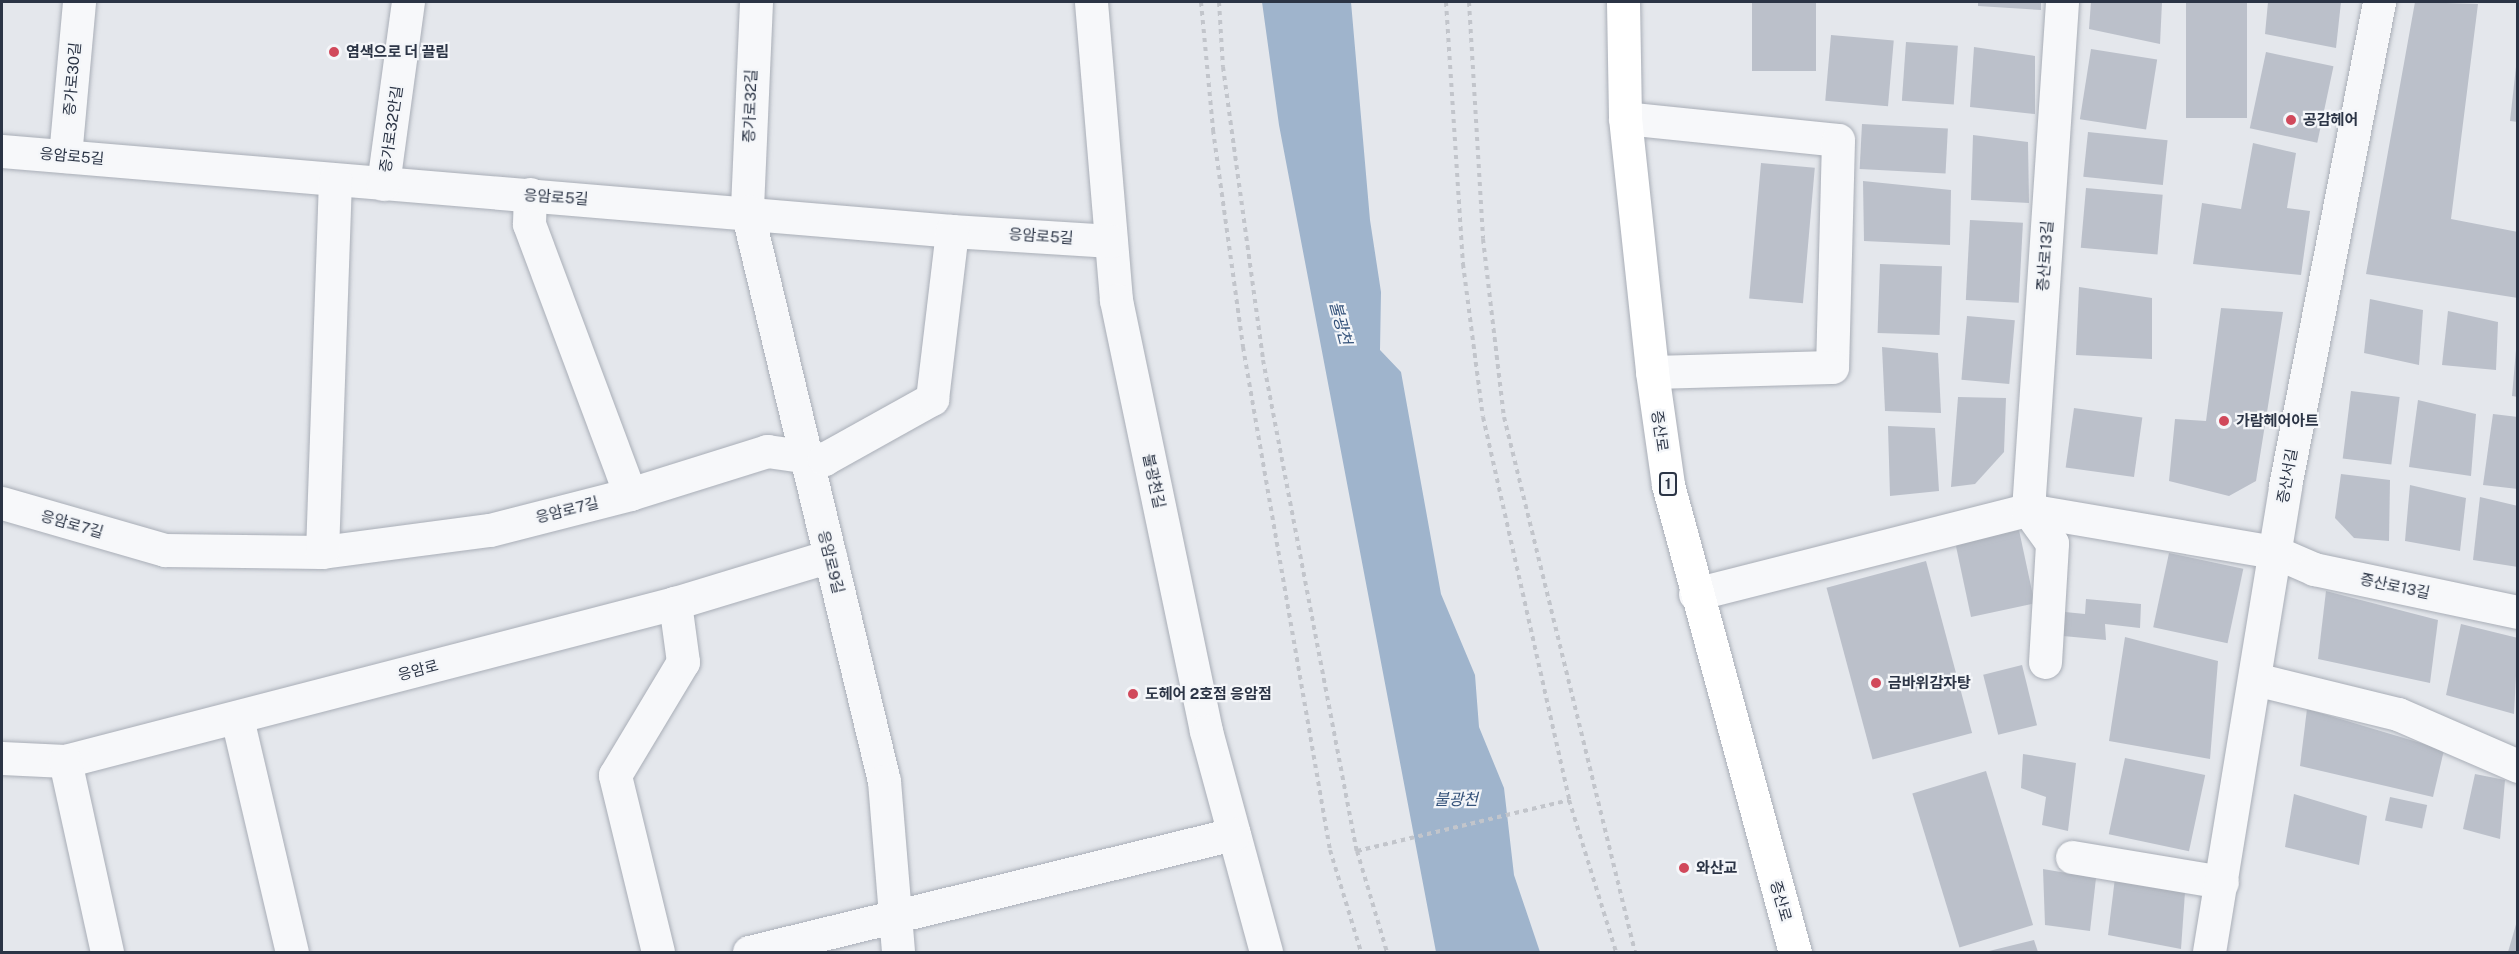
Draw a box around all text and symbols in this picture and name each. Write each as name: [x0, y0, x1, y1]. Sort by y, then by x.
street label: 증가로30길: [60, 41, 84, 117]
place label: 염색으로 더 끌림: [346, 43, 449, 61]
marker: 염색으로 더 끌림: [327, 45, 341, 59]
street label: 증가로32길: [740, 69, 760, 143]
street label: 증가로32안길: [376, 84, 406, 174]
place label: 공감헤어: [2303, 111, 2358, 129]
marker: 공감헤어: [2284, 113, 2298, 127]
street label: 응암로5길: [39, 144, 105, 168]
street label: 응암로5길: [523, 186, 589, 208]
street label: 증산로13길: [2034, 220, 2056, 292]
street label: 응암로5길: [1008, 225, 1074, 247]
water label: 불광천: [1325, 299, 1355, 347]
street label: 증산로: [1648, 409, 1672, 453]
place label: 가람헤어아트: [2236, 412, 2319, 430]
marker: 가람헤어아트: [2217, 414, 2231, 428]
street label: 증산서길: [2273, 447, 2301, 505]
street label: 불광천길: [1139, 452, 1169, 510]
road number: 1: [1659, 473, 1677, 495]
street label: 응암로7길: [534, 494, 600, 526]
street label: 응암로7길: [39, 506, 105, 542]
street label: 응암로9길: [814, 528, 848, 596]
street label: 증산로13길: [2359, 570, 2431, 602]
street label: 응암로: [396, 656, 440, 684]
place label: 금바위감자탕: [1888, 674, 1971, 692]
marker: 금바위감자탕: [1869, 676, 1883, 690]
place label: 도헤어 2호점 응암점: [1145, 685, 1272, 703]
marker: 도헤어 2호점 응암점: [1126, 687, 1140, 701]
water label: 불광천: [1434, 790, 1478, 810]
place label: 와산교: [1696, 859, 1737, 877]
marker: 와산교: [1677, 861, 1691, 875]
street label: 증산로: [1767, 879, 1795, 923]

